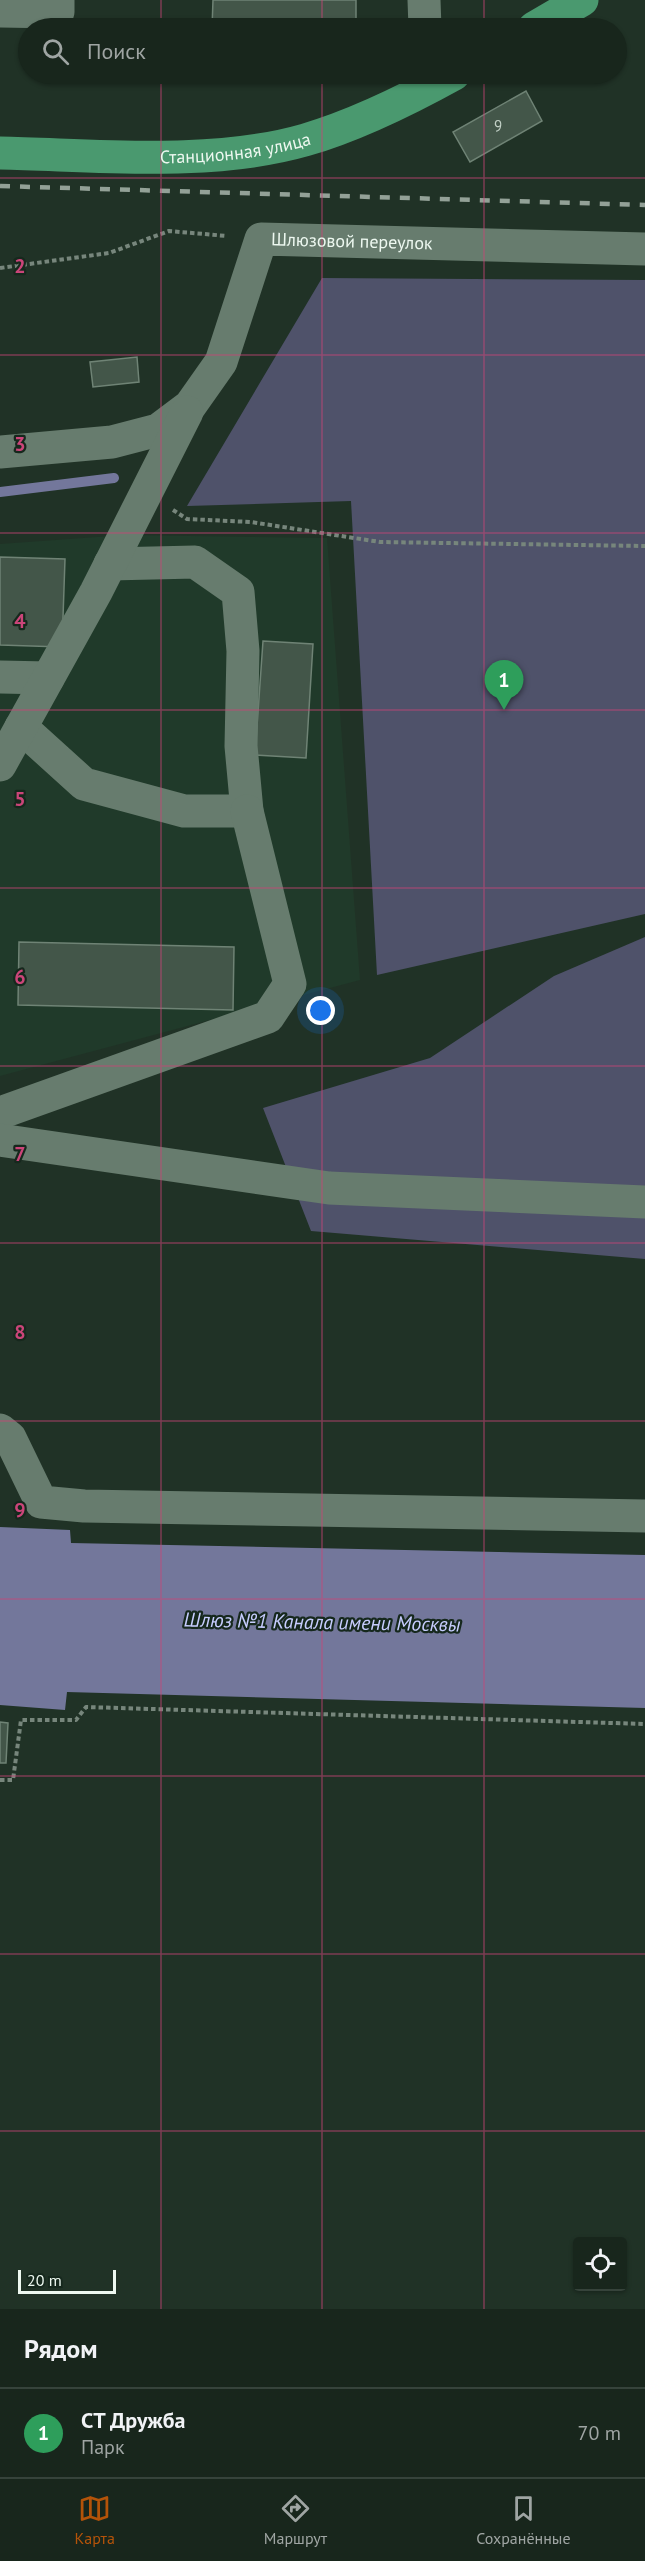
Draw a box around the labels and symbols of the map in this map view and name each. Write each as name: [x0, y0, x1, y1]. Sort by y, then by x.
house number: 9: [494, 116, 502, 135]
street label: Станционная улица: [160, 127, 313, 168]
street label: Шлюзовой переулок: [271, 227, 433, 254]
text: 2: [14, 253, 26, 279]
text: 3: [14, 431, 26, 457]
text: 4: [14, 608, 26, 634]
pin: 1: [484, 660, 524, 710]
text: 5: [14, 786, 26, 812]
text: 6: [14, 964, 26, 990]
your location: [306, 996, 335, 1025]
text: 7: [14, 1141, 26, 1167]
text: 8: [14, 1319, 26, 1345]
text: 9: [14, 1497, 26, 1523]
water label: Шлюз №1 Канала имени Москвы: [183, 1607, 461, 1637]
scale bar: [18, 2267, 116, 2294]

